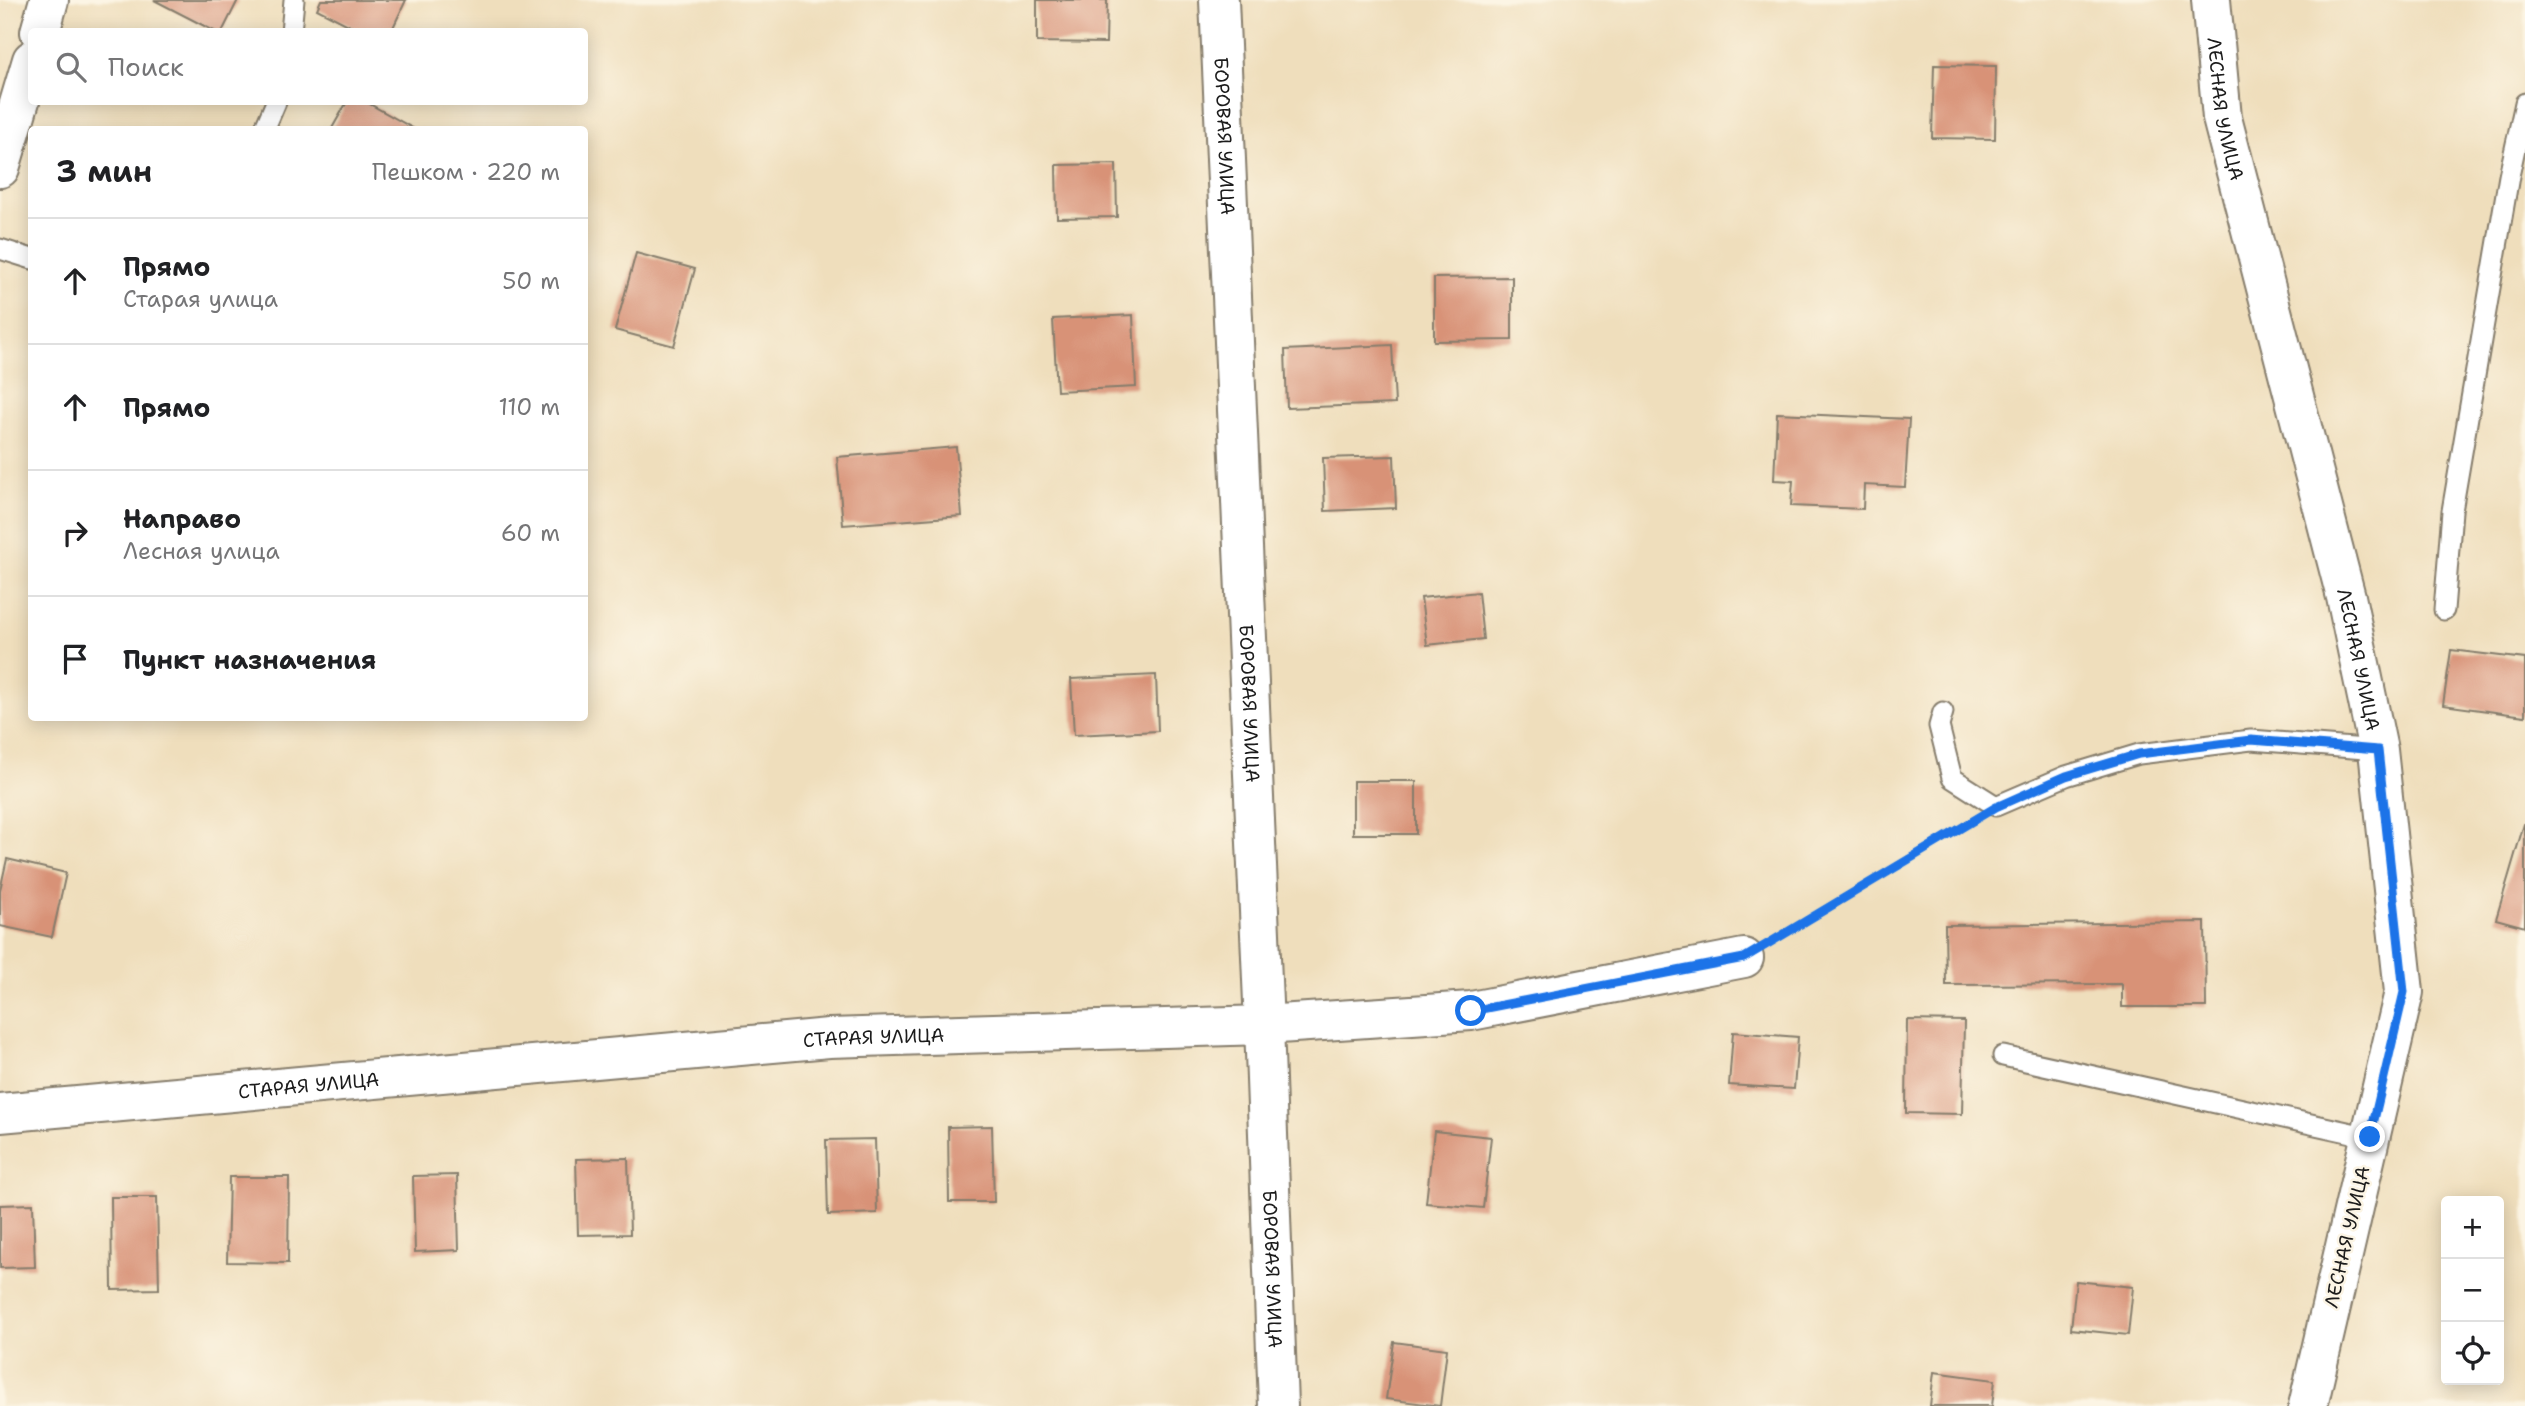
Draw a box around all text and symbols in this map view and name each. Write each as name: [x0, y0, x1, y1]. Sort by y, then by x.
search box: [28, 28, 588, 105]
street label: ЛЕСНАЯ УЛИЦА: [2202, 36, 2250, 183]
icon: search: [52, 48, 90, 86]
text: Поиск: [108, 49, 184, 84]
street label: БОРОВАЯ УЛИЦА: [1209, 56, 1241, 216]
text: 3 мин: [56, 151, 152, 192]
text: Пешком · 220 m: [372, 157, 560, 187]
text: Прямо: [123, 249, 211, 284]
icon: ahead: [56, 262, 94, 300]
text: 50 m: [502, 266, 560, 296]
text: Старая улица: [123, 284, 278, 314]
icon: ahead: [56, 388, 94, 426]
text: Прямо: [123, 390, 211, 425]
text: 110 m: [498, 392, 560, 422]
text: Направо: [123, 501, 241, 536]
icon: right: [56, 514, 94, 552]
text: 60 m: [501, 518, 560, 548]
text: Лесная улица: [123, 536, 280, 566]
street label: ЛЕСНАЯ УЛИЦА: [2332, 585, 2386, 733]
street label: БОРОВАЯ УЛИЦА: [1234, 624, 1266, 783]
icon: arrive: [56, 640, 94, 678]
text: Пункт назначения: [123, 642, 376, 677]
route start: [1455, 995, 1486, 1026]
street label: СТАРАЯ УЛИЦА: [802, 1022, 945, 1053]
street label: СТАРАЯ УЛИЦА: [237, 1066, 381, 1104]
route end: [2354, 1121, 2385, 1152]
street label: ЛЕСНАЯ УЛИЦА: [2319, 1163, 2376, 1310]
street label: БОРОВАЯ УЛИЦА: [1258, 1189, 1288, 1349]
map controls: [2441, 1196, 2504, 1385]
button: +: [2441, 1196, 2504, 1259]
button: −: [2441, 1259, 2504, 1322]
button: locate: [2441, 1322, 2504, 1385]

